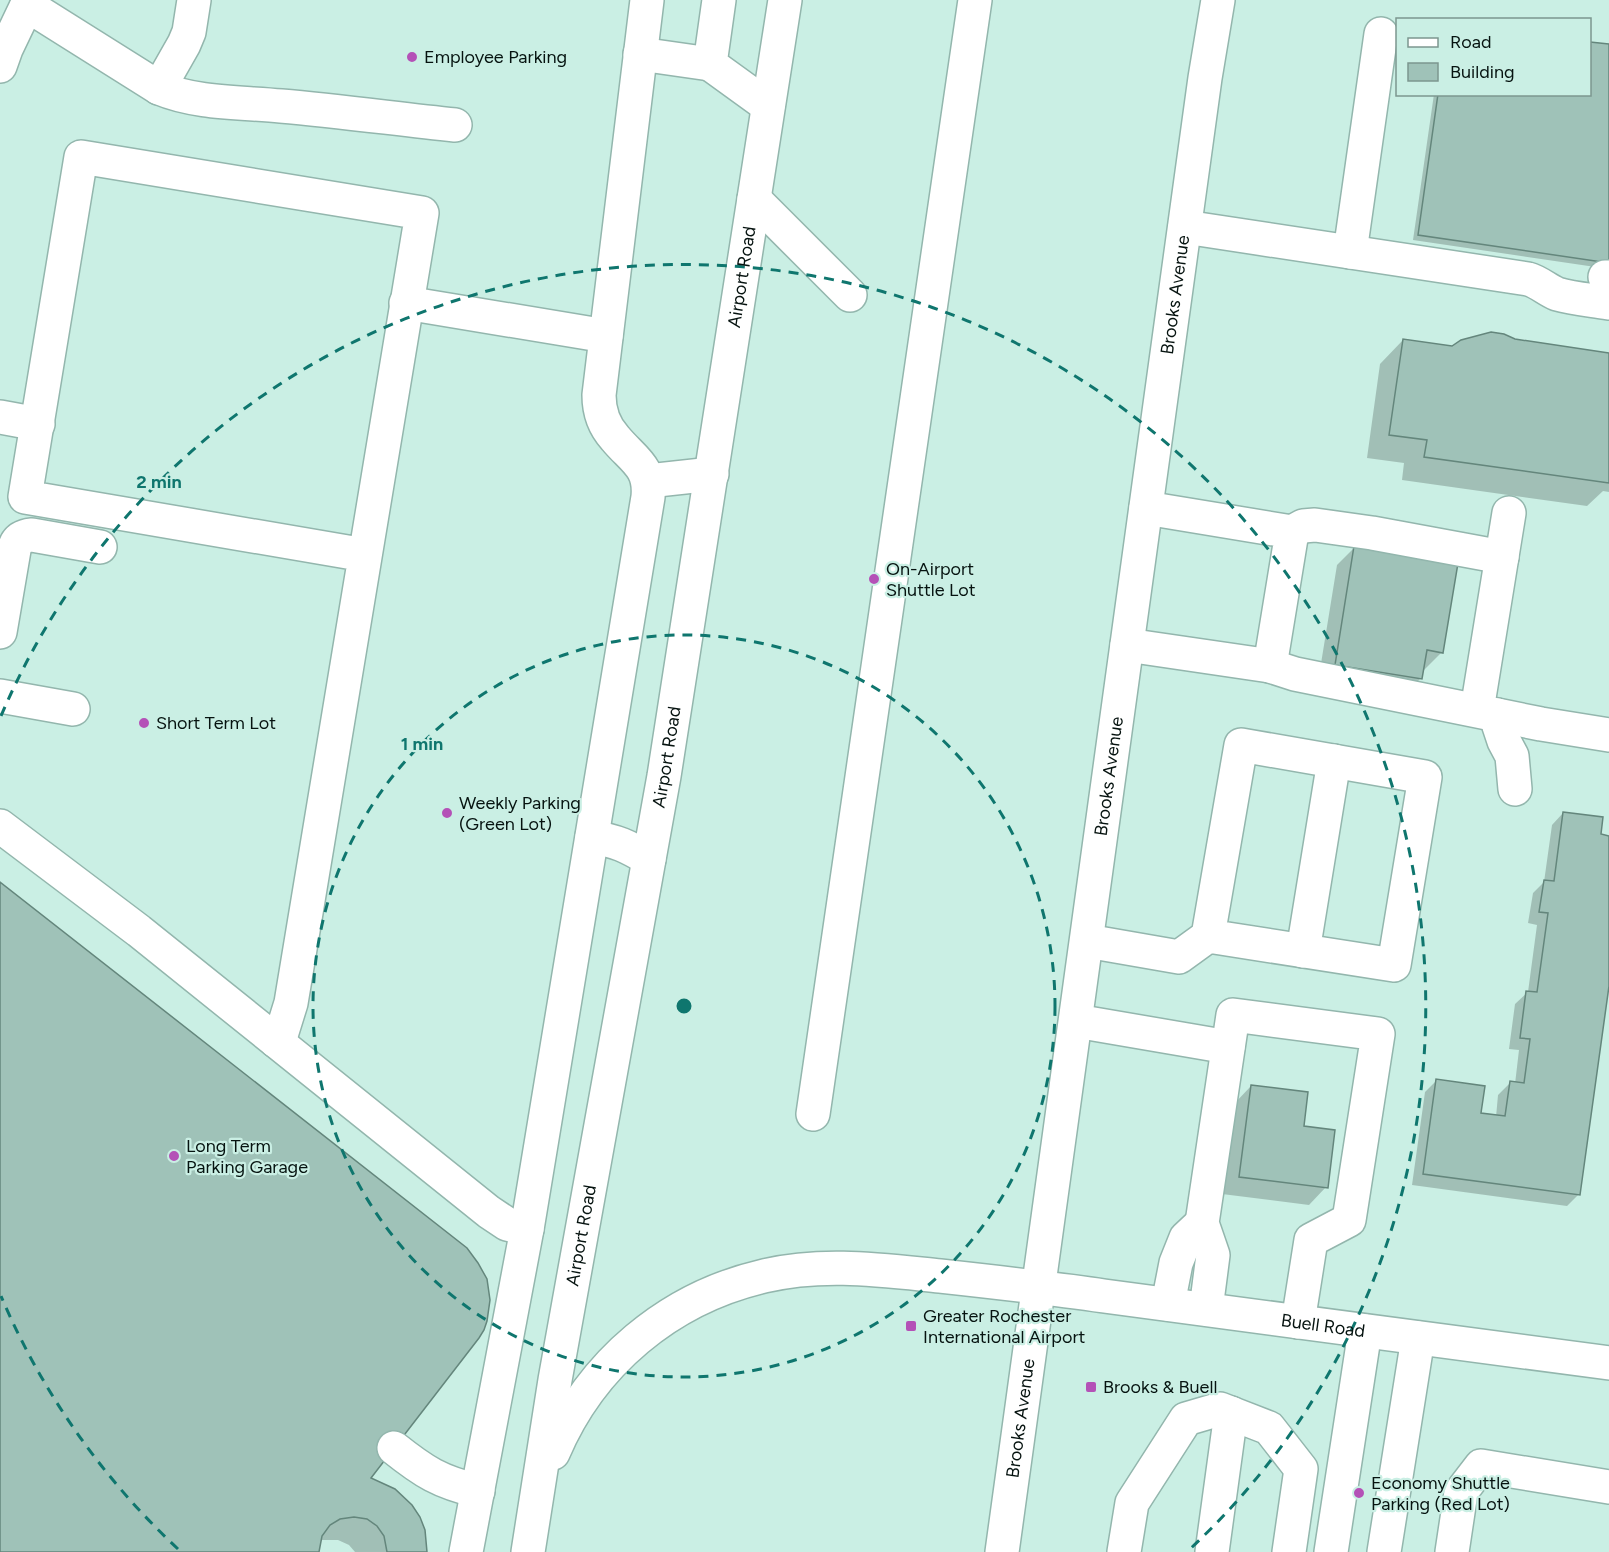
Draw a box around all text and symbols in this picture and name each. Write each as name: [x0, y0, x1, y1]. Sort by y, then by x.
legend: [1396, 18, 1591, 96]
text: Road: [1450, 31, 1491, 53]
place label: Employee Parking: [424, 46, 567, 68]
marker: Employee Parking: [405, 50, 419, 64]
text: Building: [1450, 61, 1515, 83]
street label: Airport Road: [723, 225, 761, 329]
street label: Brooks Avenue: [1156, 234, 1194, 356]
text: 2 min: [136, 471, 182, 493]
place label: On-Airport Shuttle Lot: [886, 558, 976, 601]
marker: On-Airport Shuttle Lot: [867, 572, 881, 586]
street label: Airport Road: [647, 705, 686, 810]
place label: Short Term Lot: [156, 712, 276, 734]
street label: Brooks Avenue: [1090, 715, 1128, 837]
marker: Short Term Lot: [137, 716, 151, 730]
text: 1 min: [401, 733, 443, 755]
place label: Weekly Parking (Green Lot): [459, 792, 581, 835]
marker: Weekly Parking (Green Lot): [440, 806, 454, 820]
centre of rings: [674, 996, 694, 1016]
place label: Long Term Parking Garage: [186, 1135, 308, 1178]
marker: Long Term Parking Garage: [167, 1149, 181, 1163]
street label: Airport Road: [561, 1183, 601, 1288]
place label: Greater Rochester International Airport: [923, 1305, 1085, 1348]
street label: Buell Road: [1280, 1309, 1366, 1342]
marker: Greater Rochester International Airport: [904, 1319, 918, 1333]
street label: Brooks Avenue: [1001, 1357, 1040, 1479]
place label: Brooks & Buell: [1103, 1376, 1217, 1398]
marker: Brooks & Buell: [1084, 1380, 1098, 1394]
place label: Economy Shuttle Parking (Red Lot): [1371, 1472, 1510, 1515]
marker: Economy Shuttle Parking (Red Lot): [1352, 1486, 1366, 1500]

